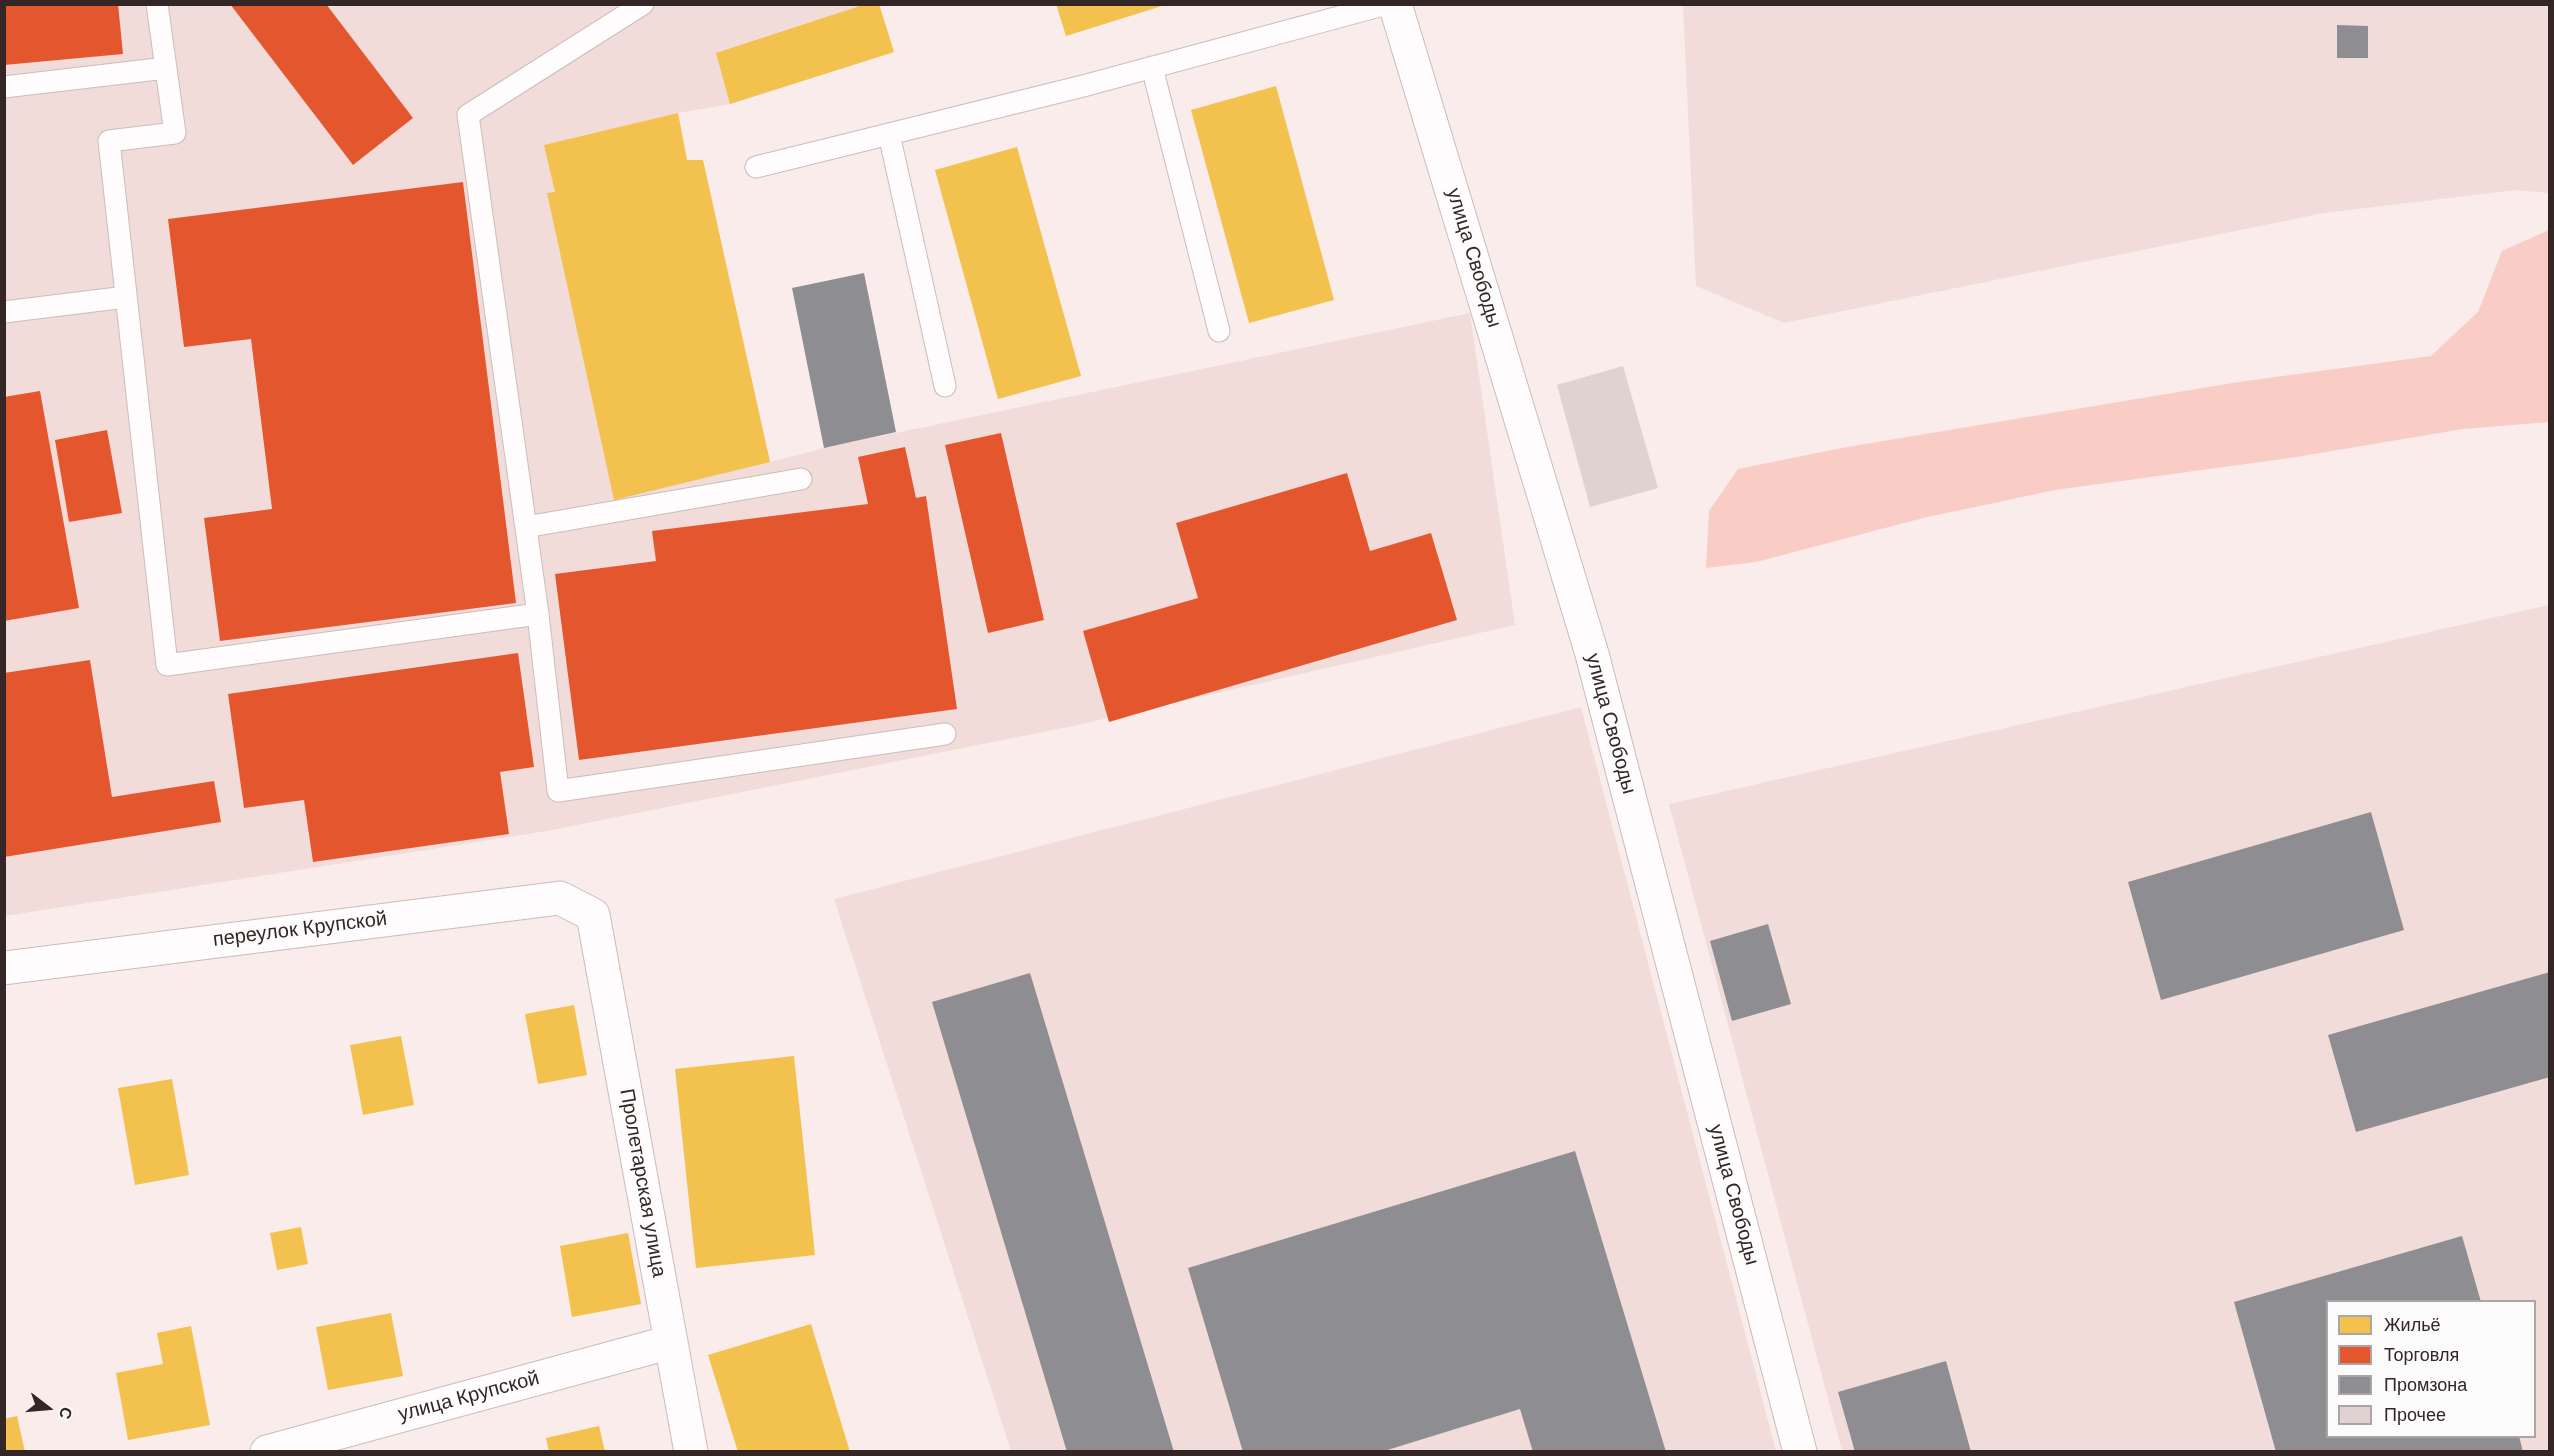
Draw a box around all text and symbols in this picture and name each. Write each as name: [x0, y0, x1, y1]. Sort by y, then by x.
street label: улица Свободы: [1440, 185, 1506, 331]
street label: улица Свободы: [1580, 651, 1640, 797]
street label: переулок Крупской: [212, 907, 388, 953]
street label: Пролетарская улица: [614, 1087, 670, 1279]
street label: улица Свободы: [1703, 1122, 1763, 1268]
legend: [2326, 1300, 2536, 1438]
text: Жильё: [2384, 1313, 2441, 1337]
text: Торговля: [2384, 1343, 2459, 1367]
street label: улица Крупской: [396, 1367, 542, 1427]
text: Промзона: [2384, 1373, 2467, 1397]
north arrow: [18, 1378, 78, 1438]
text: Прочее: [2384, 1403, 2446, 1427]
text: С: [54, 1405, 77, 1422]

